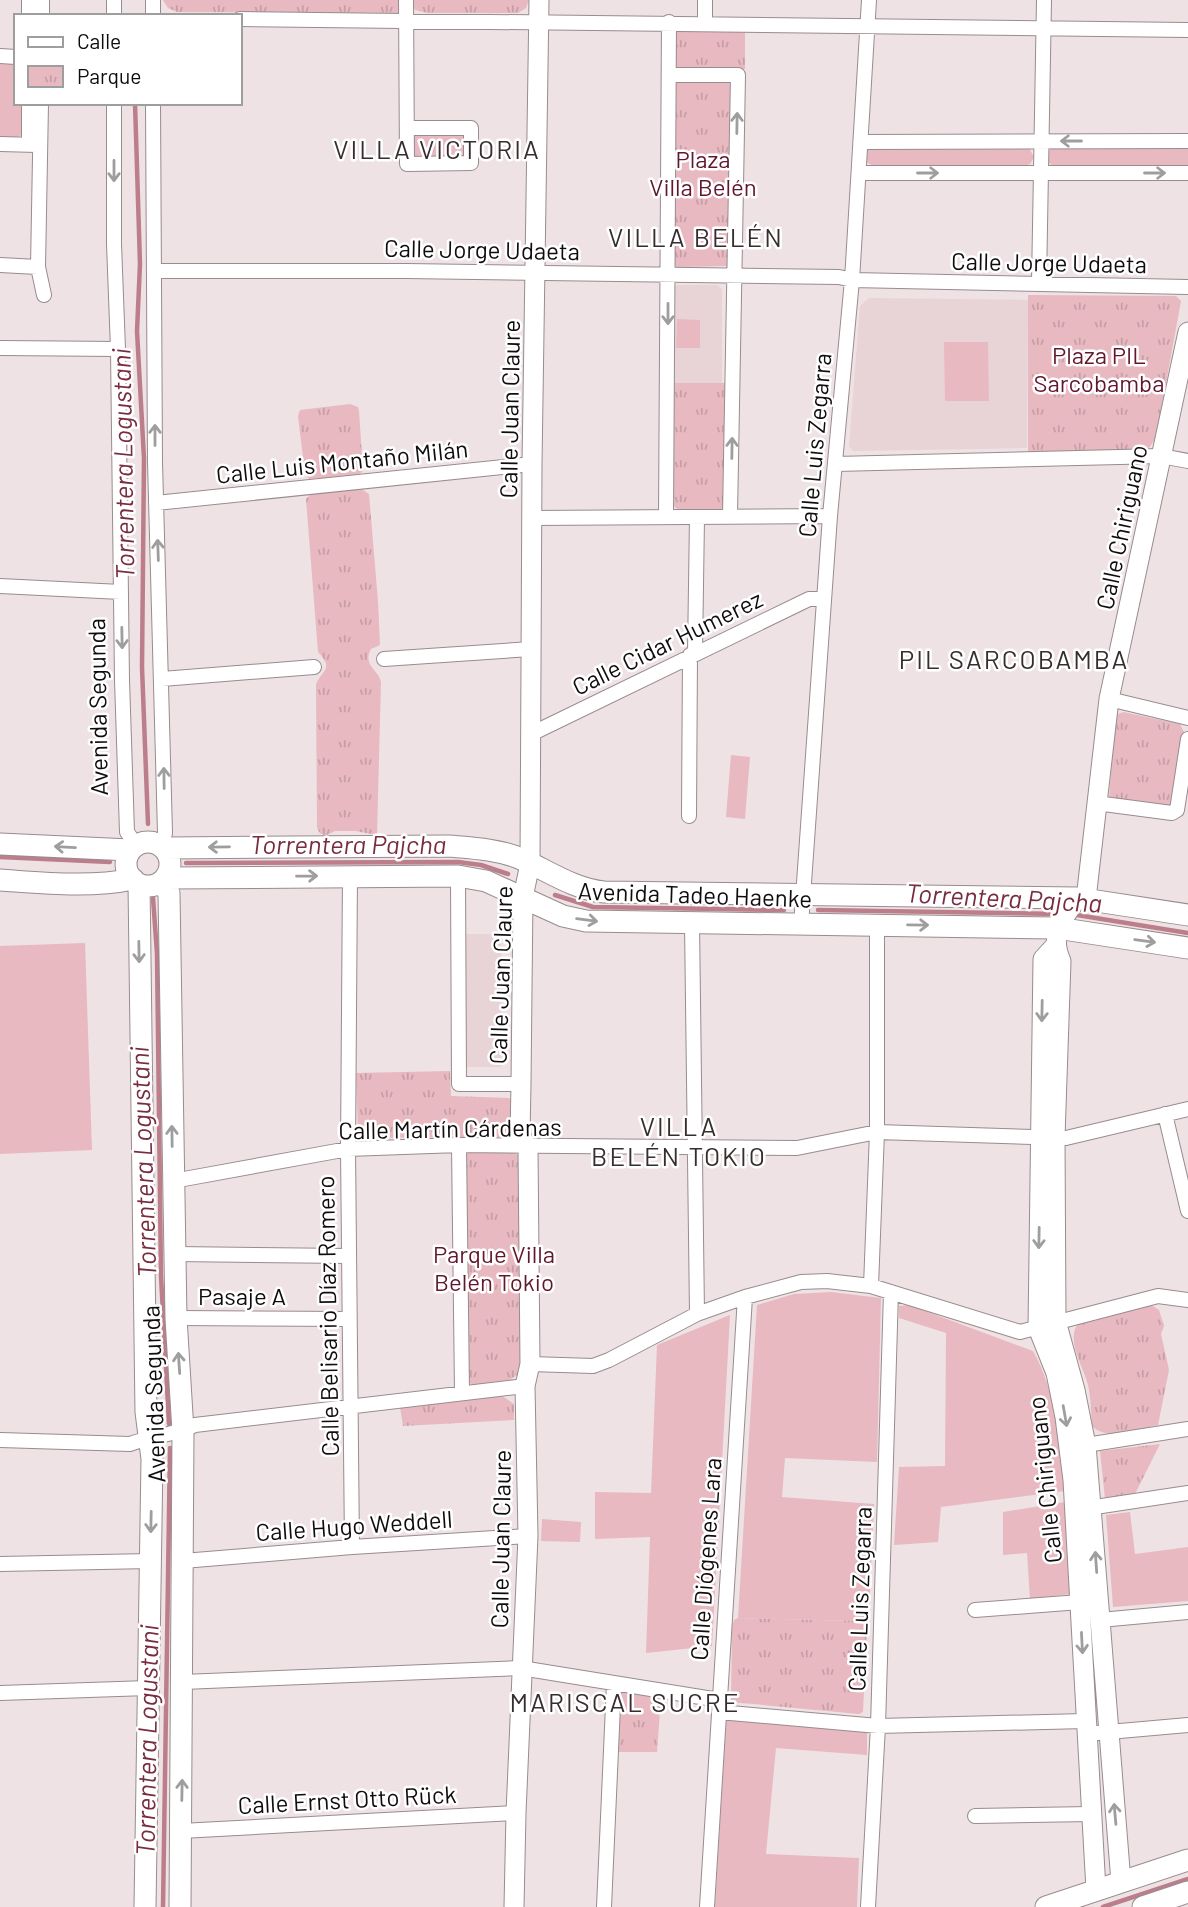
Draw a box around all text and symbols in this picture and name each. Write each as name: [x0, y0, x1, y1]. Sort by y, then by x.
legend: [14, 14, 242, 105]
text: Calle: [77, 28, 121, 53]
text: Parque: [77, 63, 142, 88]
one-way arrow: [730, 111, 744, 134]
district label: VILLA VICTORIA: [333, 133, 541, 164]
one-way arrow: [1060, 134, 1083, 148]
park label: Plaza Villa Belén: [649, 144, 757, 201]
one-way arrow: [107, 160, 121, 183]
one-way arrow: [916, 166, 939, 180]
one-way arrow: [1144, 166, 1167, 180]
district label: VILLA BELÉN: [608, 221, 784, 252]
street label: Calle Jorge Udaeta: [384, 233, 580, 265]
street label: Calle Jorge Udaeta: [951, 246, 1147, 278]
one-way arrow: [661, 303, 674, 326]
street label: Calle Juan Claure: [493, 319, 525, 499]
park label: Plaza PIL Sarcobamba: [1034, 340, 1164, 397]
water label: Torrentera Logustani: [104, 347, 140, 580]
street label: Calle Luis Zegarra: [791, 352, 837, 538]
one-way arrow: [148, 423, 162, 446]
street label: Calle Luis Montaño Milán: [215, 433, 469, 489]
one-way arrow: [725, 437, 738, 460]
street label: Calle Chiriguano: [1089, 442, 1153, 612]
one-way arrow: [151, 539, 164, 562]
street label: Calle Cidar Humerez: [567, 583, 767, 701]
street label: Avenida Segunda: [81, 618, 113, 796]
one-way arrow: [115, 626, 128, 649]
district label: PIL SARCOBAMBA: [899, 643, 1129, 674]
one-way arrow: [158, 766, 171, 789]
water label: Torrentera Pajcha: [250, 828, 446, 859]
one-way arrow: [54, 840, 77, 853]
one-way arrow: [208, 841, 231, 854]
one-way arrow: [295, 869, 318, 883]
street label: Avenida Tadeo Haenke: [577, 875, 813, 913]
water label: Torrentera Pajcha: [905, 876, 1103, 918]
street label: Calle Juan Claure: [482, 885, 518, 1065]
one-way arrow: [575, 913, 597, 926]
one-way arrow: [906, 919, 929, 932]
one-way arrow: [1133, 935, 1156, 948]
one-way arrow: [132, 940, 146, 963]
one-way arrow: [1035, 999, 1049, 1022]
water label: Torrentera Logustani: [122, 1045, 162, 1278]
district label: VILLA BELÉN TOKIO: [591, 1110, 767, 1171]
street label: Calle Martín Cárdenas: [338, 1112, 562, 1144]
one-way arrow: [165, 1124, 179, 1147]
street label: Calle Belisario Díaz Romero: [310, 1175, 344, 1457]
one-way arrow: [1032, 1227, 1046, 1250]
park label: Parque Villa Belén Tokio: [433, 1239, 555, 1296]
street label: Pasaje A: [198, 1281, 286, 1310]
street label: Avenida Segunda: [135, 1305, 171, 1483]
one-way arrow: [172, 1352, 185, 1375]
street label: Calle Chiriguano: [1021, 1395, 1067, 1565]
one-way arrow: [1059, 1404, 1072, 1427]
street label: Calle Juan Claure: [484, 1449, 516, 1629]
street label: Calle Diógenes Lara: [683, 1457, 727, 1661]
street label: Calle Hugo Weddell: [255, 1504, 453, 1546]
street label: Calle Luis Zegarra: [841, 1506, 877, 1692]
one-way arrow: [144, 1510, 158, 1533]
one-way arrow: [1089, 1552, 1102, 1574]
water label: Torrentera Logustani: [128, 1623, 164, 1856]
one-way arrow: [1075, 1631, 1088, 1654]
district label: MARISCAL SUCRE: [510, 1686, 740, 1717]
one-way arrow: [175, 1779, 189, 1802]
street label: Calle Ernst Otto Rück: [237, 1779, 457, 1819]
one-way arrow: [1108, 1803, 1121, 1826]

